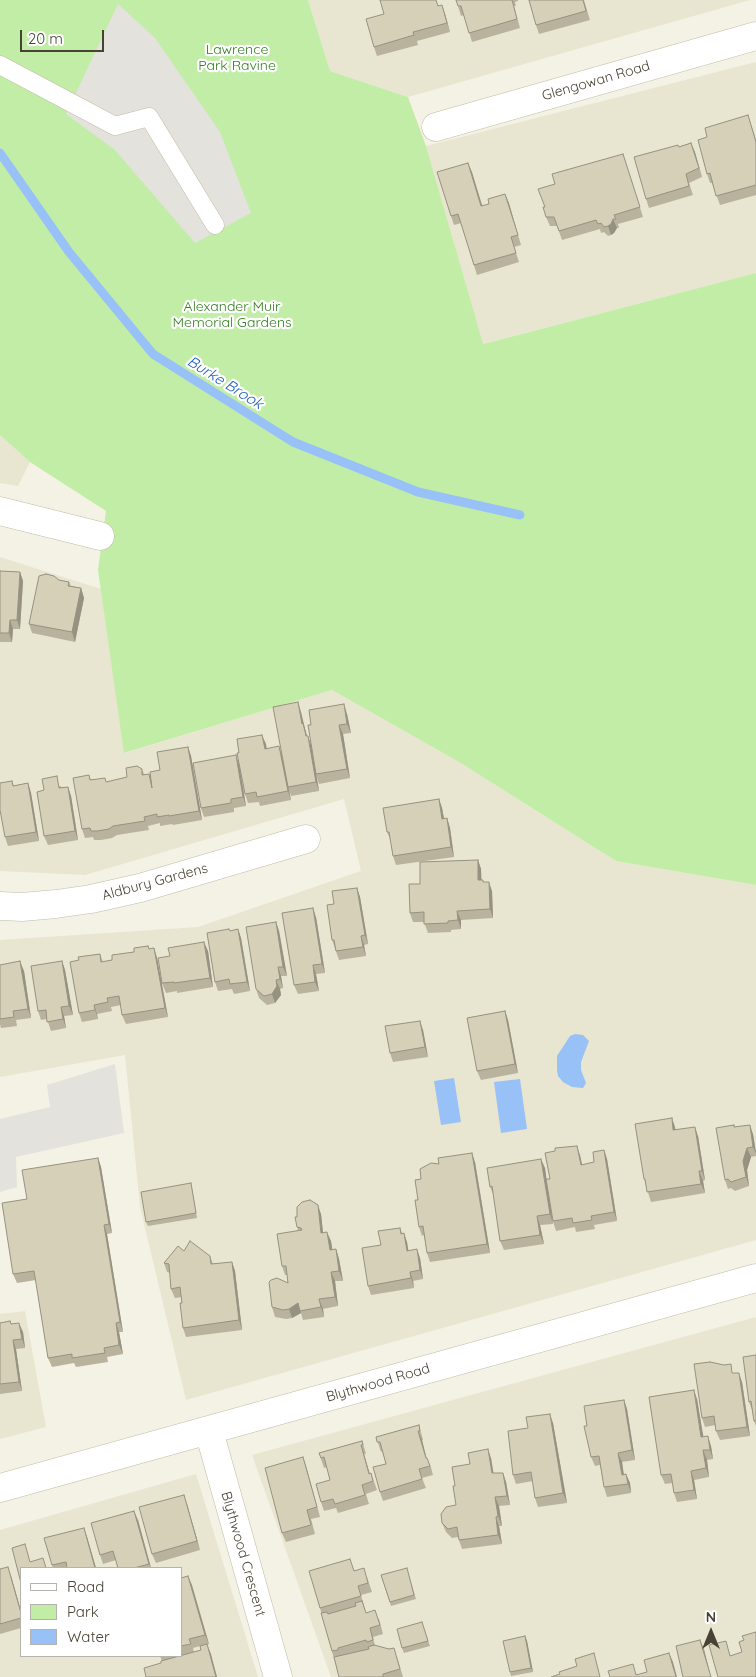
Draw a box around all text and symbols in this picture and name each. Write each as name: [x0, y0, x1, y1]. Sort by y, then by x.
scale bar: [22, 20, 106, 52]
text: 20 m: [28, 29, 63, 48]
park label: Lawrence Park Ravine: [198, 42, 276, 74]
street label: Glengowan Road: [540, 58, 652, 104]
park label: Alexander Muir Memorial Gardens: [172, 299, 292, 332]
water label: Burke Brook: [184, 353, 266, 413]
street label: Aldbury Gardens: [100, 860, 210, 904]
street label: Blythwood Road: [324, 1360, 432, 1406]
street label: Blythwood Crescent: [217, 1490, 269, 1618]
legend: [20, 1567, 182, 1657]
text: Road: [67, 1577, 104, 1596]
text: Park: [67, 1602, 99, 1621]
north arrow: [686, 1607, 736, 1657]
text: N: [706, 1608, 716, 1626]
text: Water: [67, 1627, 110, 1646]

